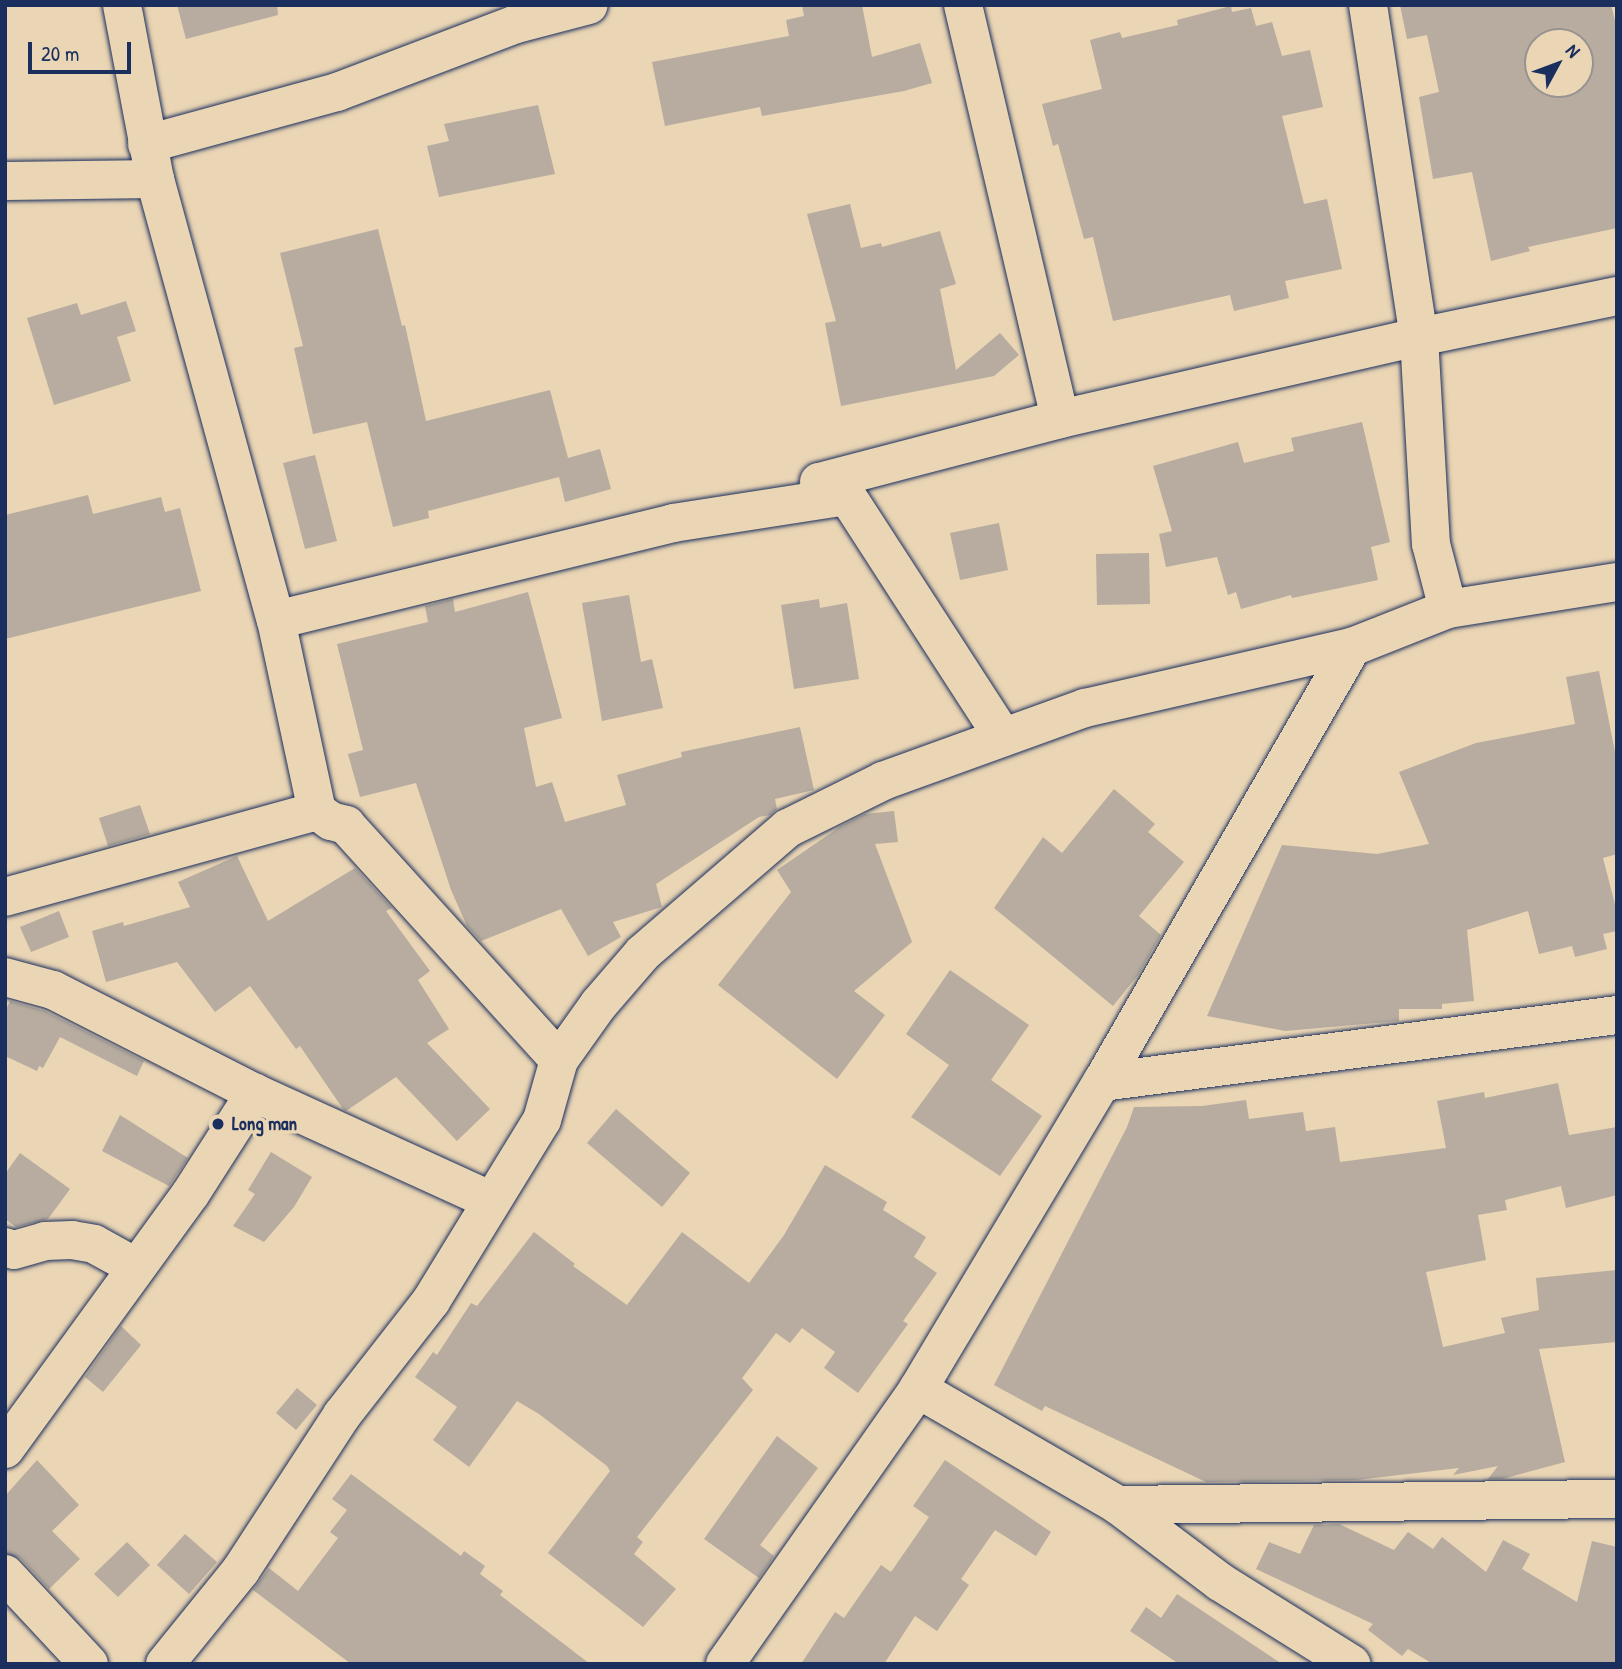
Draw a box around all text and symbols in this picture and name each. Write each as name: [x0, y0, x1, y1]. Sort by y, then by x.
scale bar: [32, 28, 135, 72]
north arrow: [1524, 28, 1594, 98]
text: N: [1560, 38, 1586, 63]
text: 20 m: [41, 39, 79, 68]
place label: Long man: [232, 1113, 297, 1135]
marker: Long man: [210, 1116, 226, 1132]

